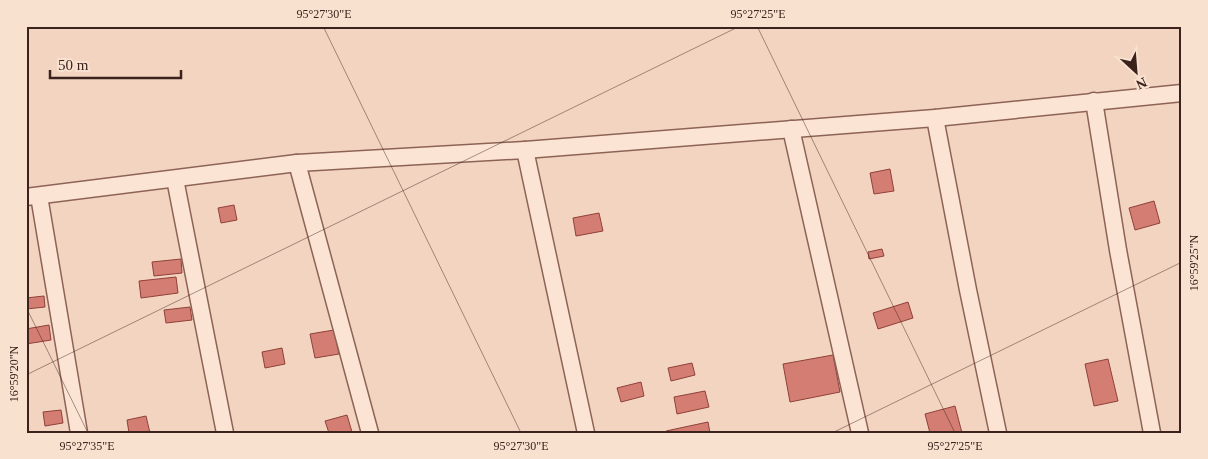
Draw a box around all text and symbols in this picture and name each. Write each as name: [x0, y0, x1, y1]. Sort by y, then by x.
text: 95°27'30"E: [296, 7, 352, 21]
text: 95°27'25"E: [730, 7, 786, 21]
scale bar: [50, 48, 181, 80]
north arrow: [1110, 48, 1160, 98]
text: 50 m: [58, 57, 89, 73]
text: N: [1134, 74, 1149, 92]
text: 16°59'25"N: [1187, 234, 1201, 291]
text: 16°59'20"N: [7, 345, 21, 402]
text: 95°27'35"E: [59, 439, 115, 453]
text: 95°27'30"E: [493, 439, 549, 453]
text: 95°27'25"E: [927, 439, 983, 453]

